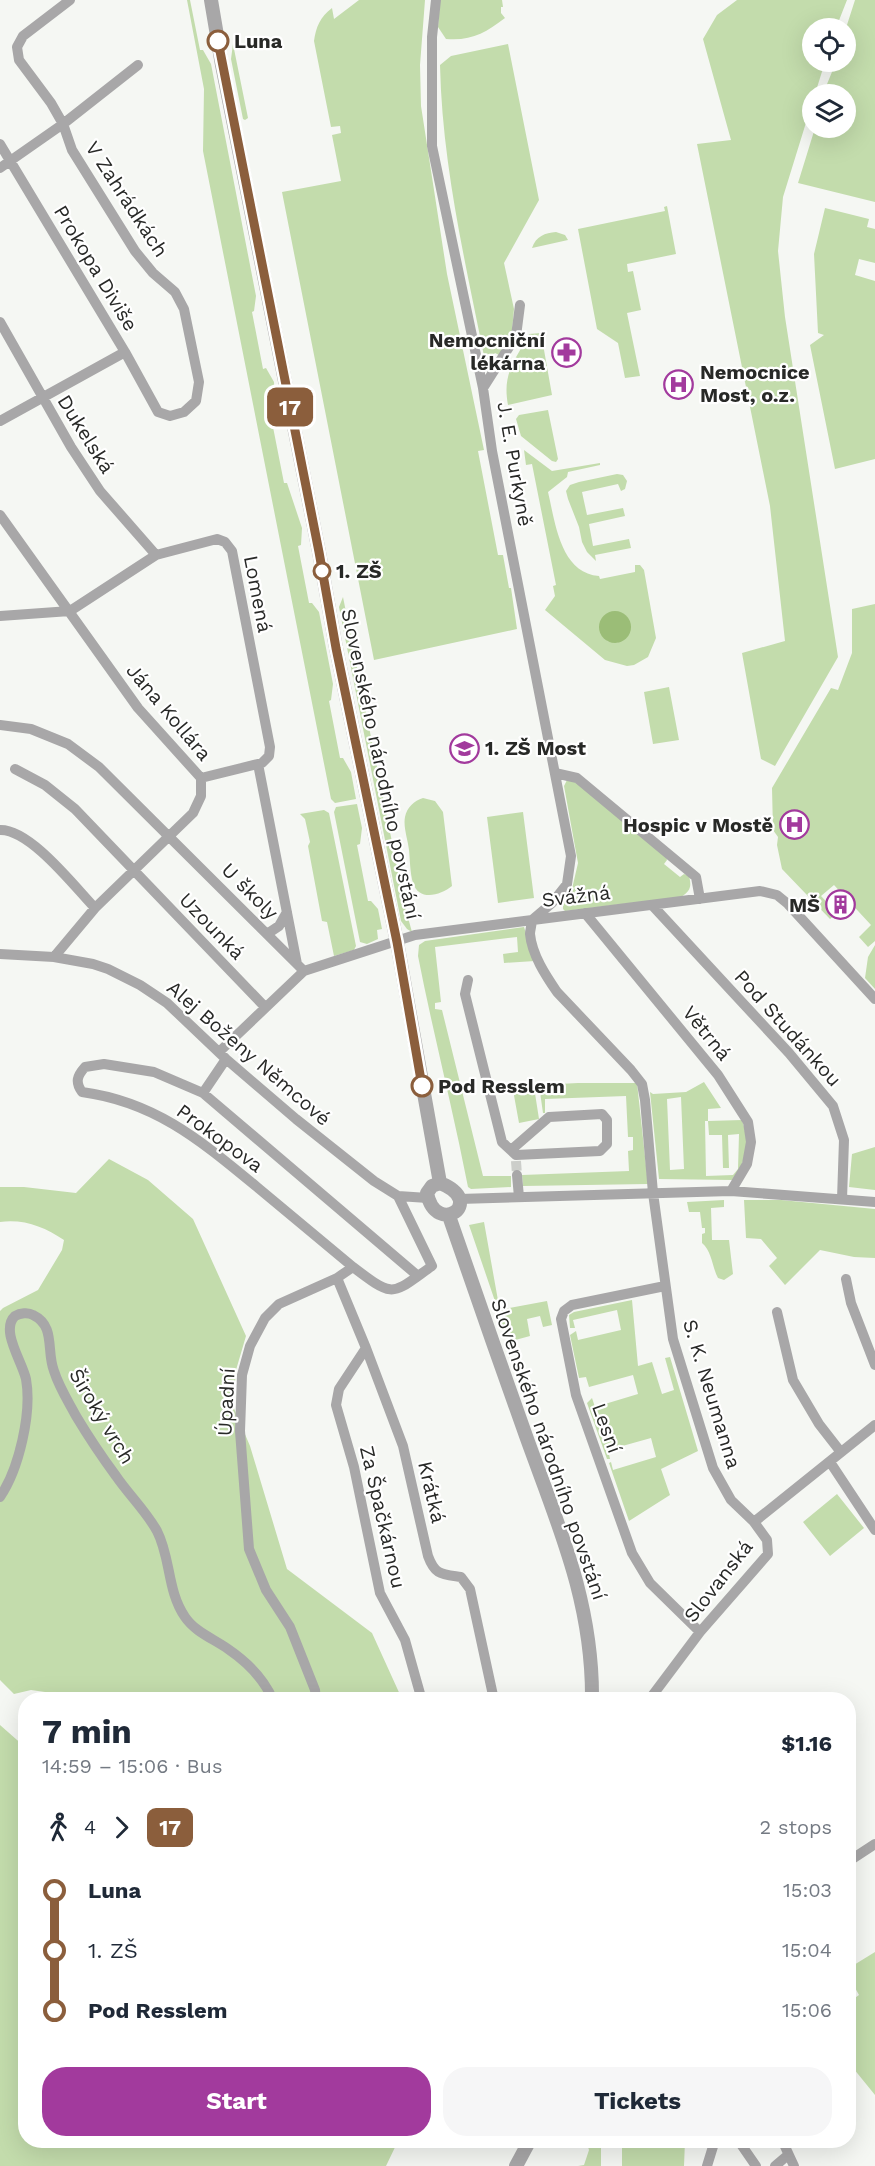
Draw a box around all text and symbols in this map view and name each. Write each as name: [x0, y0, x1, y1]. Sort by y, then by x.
map controls: [802, 18, 856, 138]
button: locate: [802, 18, 856, 72]
place label: Luna: [234, 29, 283, 53]
marker: Luna: [207, 30, 229, 52]
button: layers: [802, 84, 856, 138]
street label: V Zahrádkách: [81, 137, 173, 261]
street label: Prokopa Diviše: [49, 201, 143, 335]
place label: Nemocniční lékárna: [429, 328, 545, 375]
pharmacy icon: Nemocniční lékárna: [550, 336, 582, 368]
place label: Nemocnice Most, o.z.: [700, 360, 810, 407]
hospital icon: Nemocnice Most, o.z.: [663, 368, 695, 400]
line badge: 17: [263, 388, 317, 426]
street label: Dukelská: [52, 390, 120, 478]
text: 17: [279, 395, 301, 420]
street label: J. E. Purkyně: [492, 400, 538, 528]
street label: Lomená: [239, 553, 277, 635]
place label: 1. ZŠ: [336, 559, 382, 583]
marker: 1. ZŠ: [313, 562, 331, 580]
street label: Slovenského národního povstání: [336, 606, 426, 922]
street label: Jána Kollára: [121, 659, 217, 765]
school or university icon: 1. ZŠ Most: [448, 732, 480, 764]
place label: 1. ZŠ Most: [485, 736, 586, 760]
hospital icon: Hospic v Mostě: [778, 809, 810, 841]
place label: Hospic v Mostě: [623, 813, 773, 837]
street label: U školy: [217, 858, 284, 925]
street label: Svážná: [541, 880, 611, 912]
street label: Uzounká: [174, 888, 250, 964]
building icon: MŠ: [825, 889, 857, 921]
place label: MŠ: [789, 893, 820, 917]
street label: Pod Studánkou: [729, 965, 847, 1091]
street label: Alej Boženy Němcové: [162, 975, 336, 1131]
street label: Větrná: [678, 1001, 736, 1065]
place label: Pod Resslem: [438, 1074, 565, 1098]
marker: Pod Resslem: [411, 1075, 433, 1097]
street label: Prokopova: [172, 1099, 268, 1177]
street label: Slovenského národního povstání: [486, 1295, 612, 1603]
street label: S. K. Neumanna: [678, 1316, 746, 1472]
street label: Široký vrch: [64, 1364, 140, 1468]
street label: Úpadní: [212, 1367, 240, 1437]
street label: Lesní: [587, 1400, 627, 1456]
street label: Za Špačkárnou: [355, 1443, 411, 1591]
street label: Krátká: [413, 1459, 451, 1525]
street label: Slovanská: [678, 1535, 758, 1627]
text: 7 min: [42, 1712, 132, 1751]
text: $1.16: [781, 1731, 832, 1756]
text: 14:59 – 15:06 · Bus: [42, 1754, 223, 1778]
icon: walk: [42, 1811, 75, 1844]
icon: forward: [105, 1811, 138, 1844]
text: 4: [84, 1815, 96, 1839]
text: 17: [159, 1815, 181, 1840]
text: 2 stops: [760, 1815, 832, 1839]
text: Luna: [88, 1878, 141, 1903]
text: 15:03: [783, 1878, 832, 1902]
text: 1. ZŠ: [88, 1938, 138, 1963]
text: 15:04: [782, 1938, 832, 1962]
text: Pod Resslem: [88, 1998, 227, 2023]
text: 15:06: [782, 1998, 832, 2022]
button: Start: [42, 2067, 431, 2136]
button: Tickets: [443, 2067, 832, 2136]

